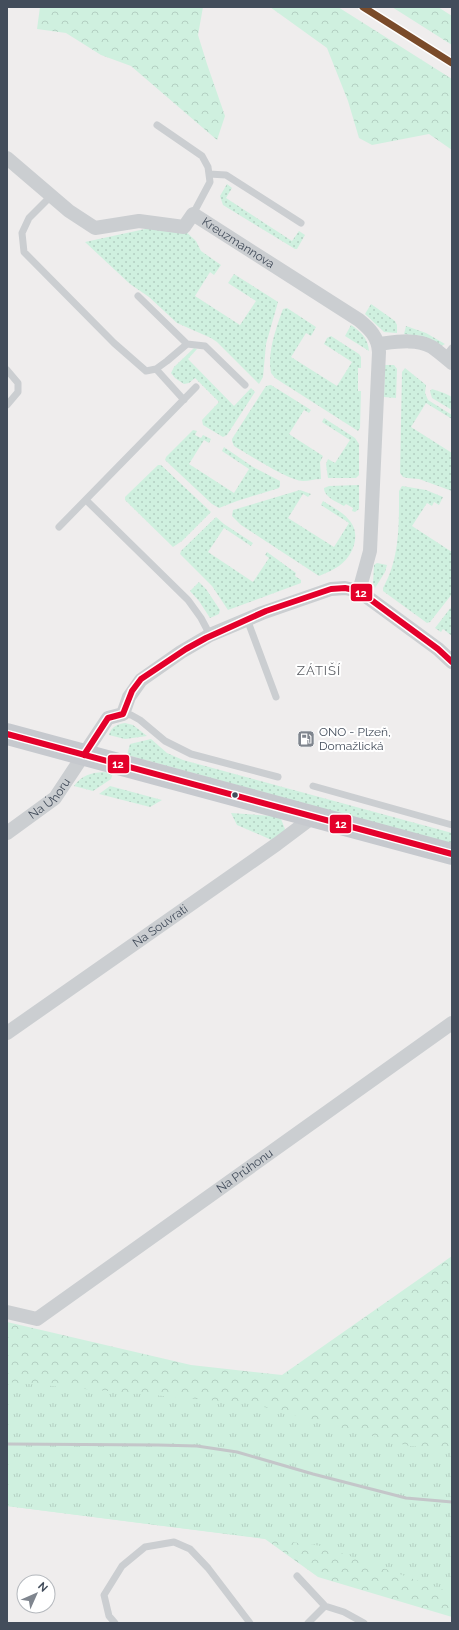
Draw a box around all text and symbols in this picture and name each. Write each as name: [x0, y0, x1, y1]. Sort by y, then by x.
street label: Kreuzmannova: [199, 215, 277, 271]
line badge: 12: [350, 583, 373, 602]
text: 12: [355, 587, 367, 600]
district label: ZÁTIŠÍ: [297, 662, 341, 678]
place label: ONO - Plzeň, Domažlická: [319, 725, 391, 753]
fuel station icon: ONO - Plzeň, Domažlická: [296, 729, 316, 749]
line badge: 12: [107, 754, 130, 774]
text: 12: [112, 758, 124, 771]
street label: Na Úhoru: [26, 776, 73, 822]
unlabelled marker: [230, 790, 240, 800]
line badge: 12: [329, 814, 352, 834]
text: 12: [335, 818, 347, 831]
street label: Na Souvrati: [130, 902, 190, 950]
street label: Na Průhonu: [214, 1146, 276, 1196]
north arrow: [16, 1574, 56, 1614]
text: N: [35, 1580, 50, 1595]

